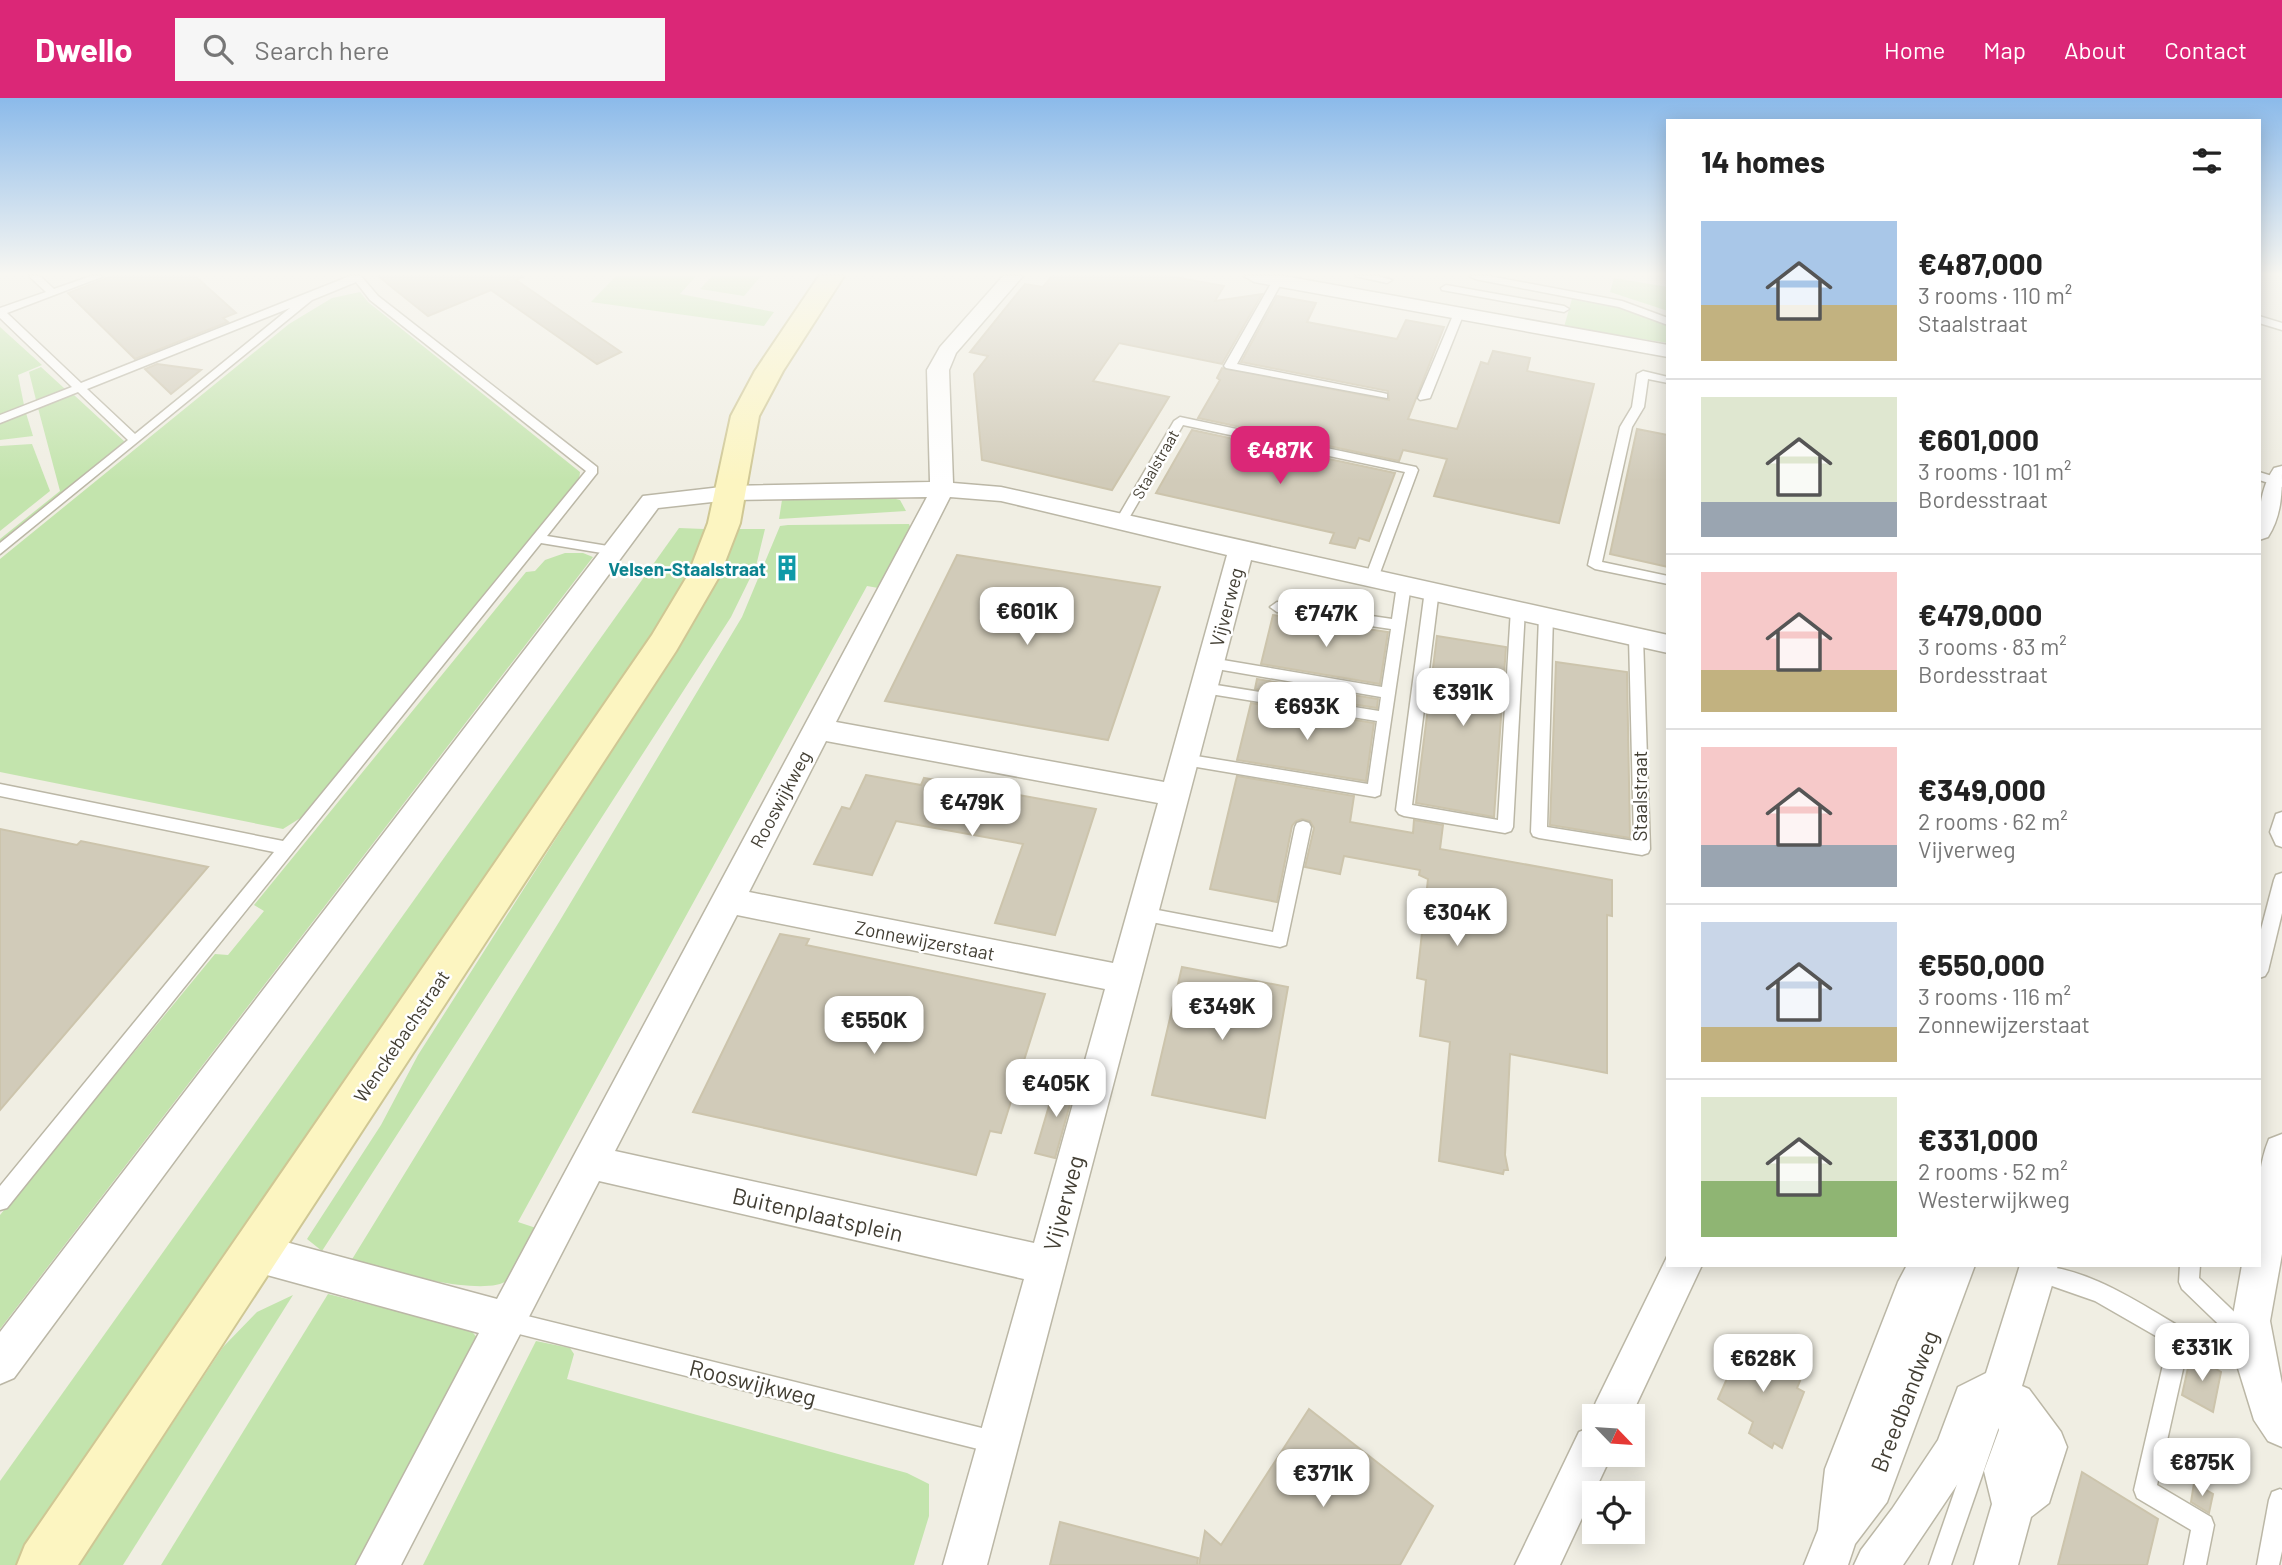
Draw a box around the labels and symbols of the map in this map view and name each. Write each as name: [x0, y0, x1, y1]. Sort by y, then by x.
street label: Staalstraat: [1128, 426, 1182, 502]
pin: €487K: [1231, 426, 1329, 486]
building icon: Velsen-Staalstraat: [772, 553, 802, 583]
place label: Velsen-Staalstraat: [608, 557, 766, 580]
street label: Vijverweg: [1204, 565, 1248, 649]
pin: €601K: [978, 588, 1076, 647]
pin: €747K: [1277, 589, 1375, 649]
pin: €391K: [1414, 668, 1512, 728]
pin: €693K: [1258, 682, 1356, 742]
street label: Rooswijkweg: [745, 746, 815, 852]
street label: Staalstraat: [1628, 751, 1651, 841]
pin: €479K: [923, 778, 1021, 838]
pin: €304K: [1408, 888, 1506, 948]
street label: Zonnewijzerstaat: [853, 915, 997, 965]
street label: Wenckebachstraat: [348, 966, 454, 1106]
pin: €349K: [1173, 982, 1271, 1042]
pin: €550K: [825, 996, 923, 1056]
pin: €405K: [1007, 1060, 1105, 1119]
street label: Vijverweg: [1037, 1152, 1089, 1254]
street label: Buitenplaatsplein: [730, 1181, 906, 1247]
pin: €331K: [2153, 1324, 2251, 1383]
street label: Breedbandweg: [1864, 1326, 1944, 1476]
pin: €628K: [1714, 1334, 1812, 1394]
street label: Rooswijkweg: [687, 1353, 819, 1411]
north arrow: [1582, 1404, 1645, 1466]
pin: €875K: [2153, 1438, 2251, 1498]
pin: €371K: [1274, 1450, 1372, 1509]

